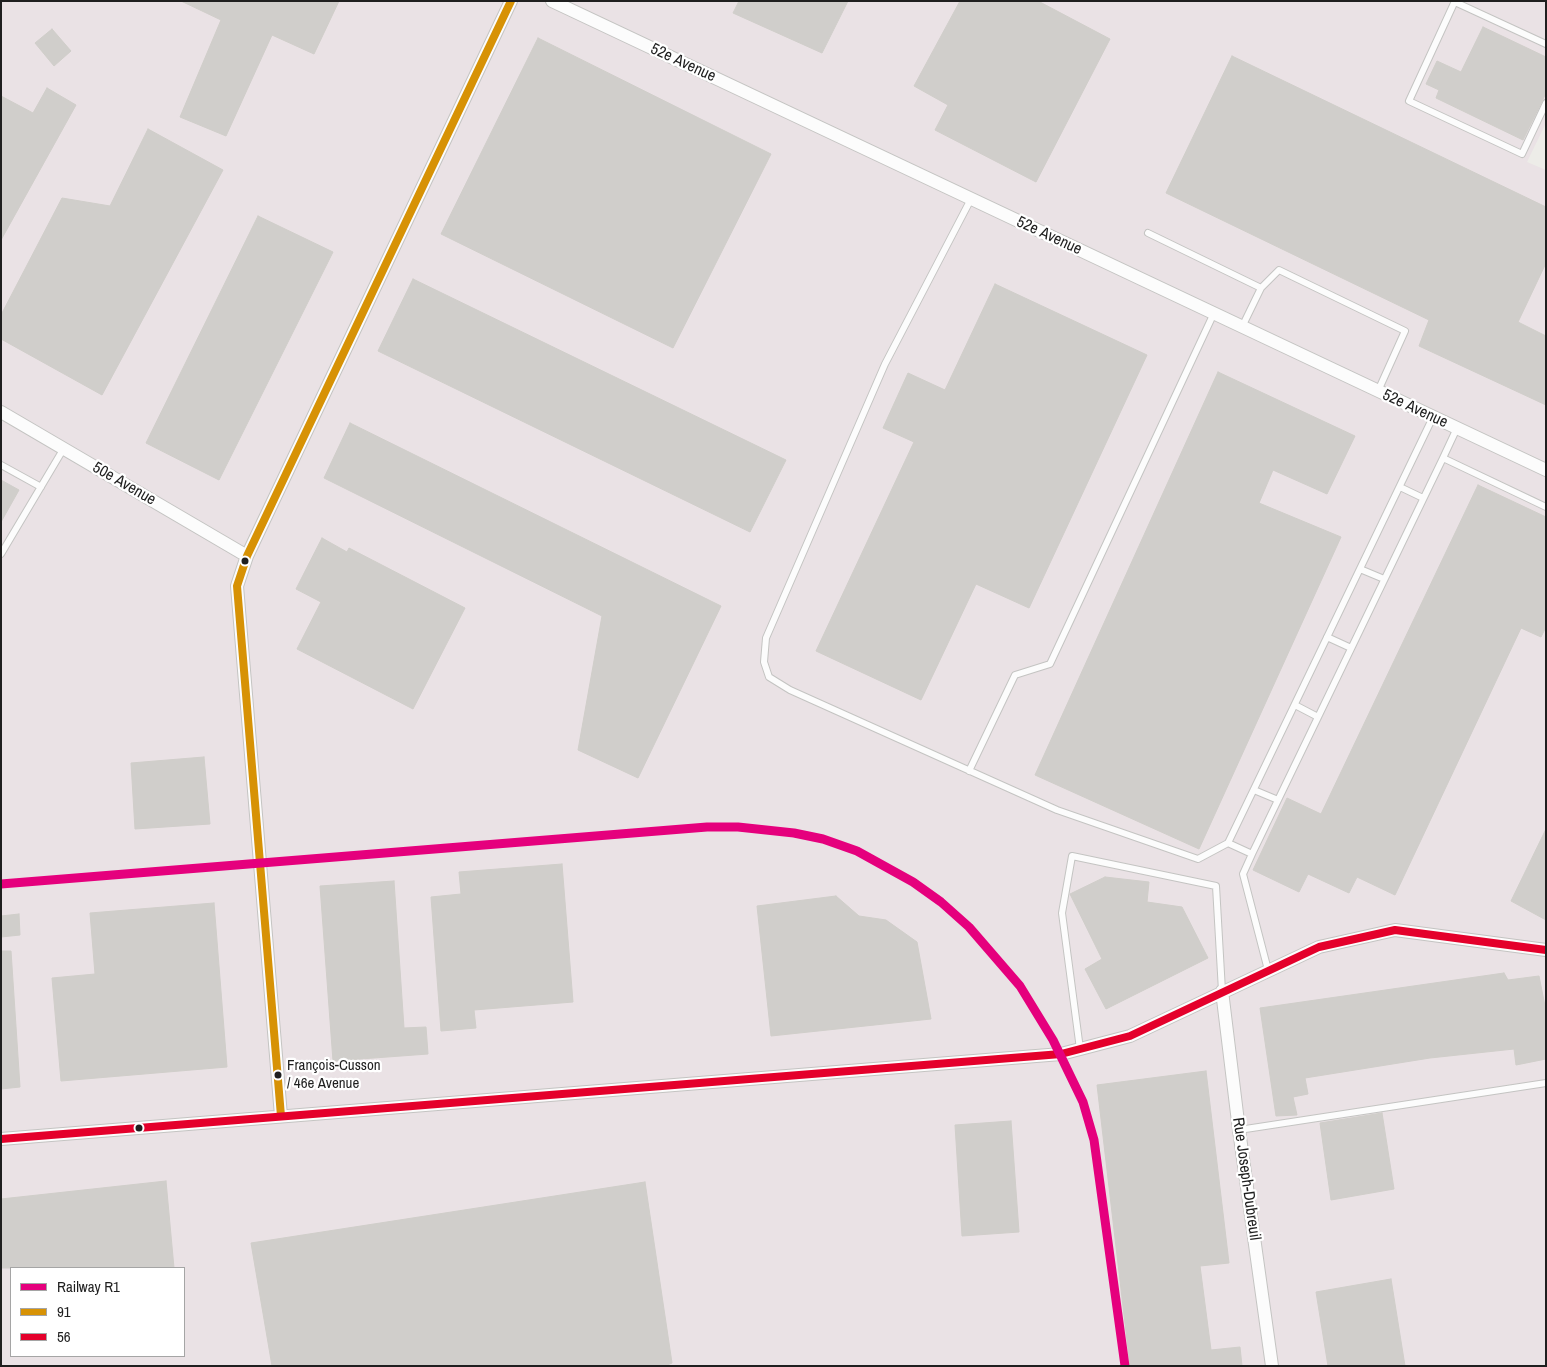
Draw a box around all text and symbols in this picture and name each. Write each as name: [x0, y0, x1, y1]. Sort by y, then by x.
street label: 52e Avenue: [647, 40, 719, 86]
street label: 52e Avenue: [1013, 213, 1085, 259]
street label: 52e Avenue: [1379, 386, 1451, 432]
street label: 50e Avenue: [89, 458, 159, 510]
unlabelled marker: [240, 556, 250, 566]
place label: François-Cusson / 46e Avenue: [287, 1057, 381, 1092]
marker: François-Cusson / 46e Avenue: [273, 1070, 283, 1080]
street label: Rue Joseph-Dubreuil: [1228, 1116, 1264, 1242]
unlabelled marker: [134, 1123, 144, 1133]
legend: [10, 1267, 185, 1357]
text: Railway R1: [57, 1276, 120, 1297]
text: 91: [57, 1301, 71, 1322]
text: 56: [57, 1326, 71, 1347]

